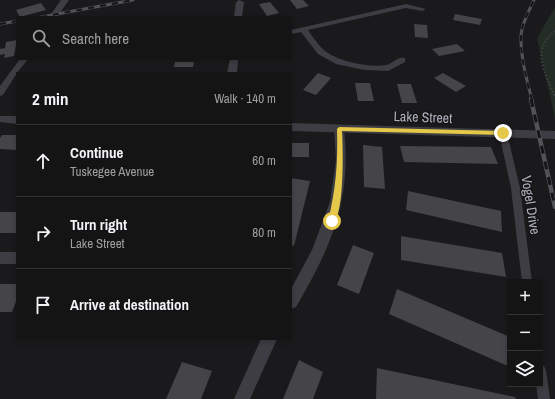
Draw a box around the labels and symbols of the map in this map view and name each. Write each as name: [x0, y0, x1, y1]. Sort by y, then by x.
street label: Lake Street: [393, 107, 453, 127]
route end: [494, 124, 512, 142]
street label: Vogel Drive: [517, 174, 545, 236]
route start: [323, 212, 341, 230]

